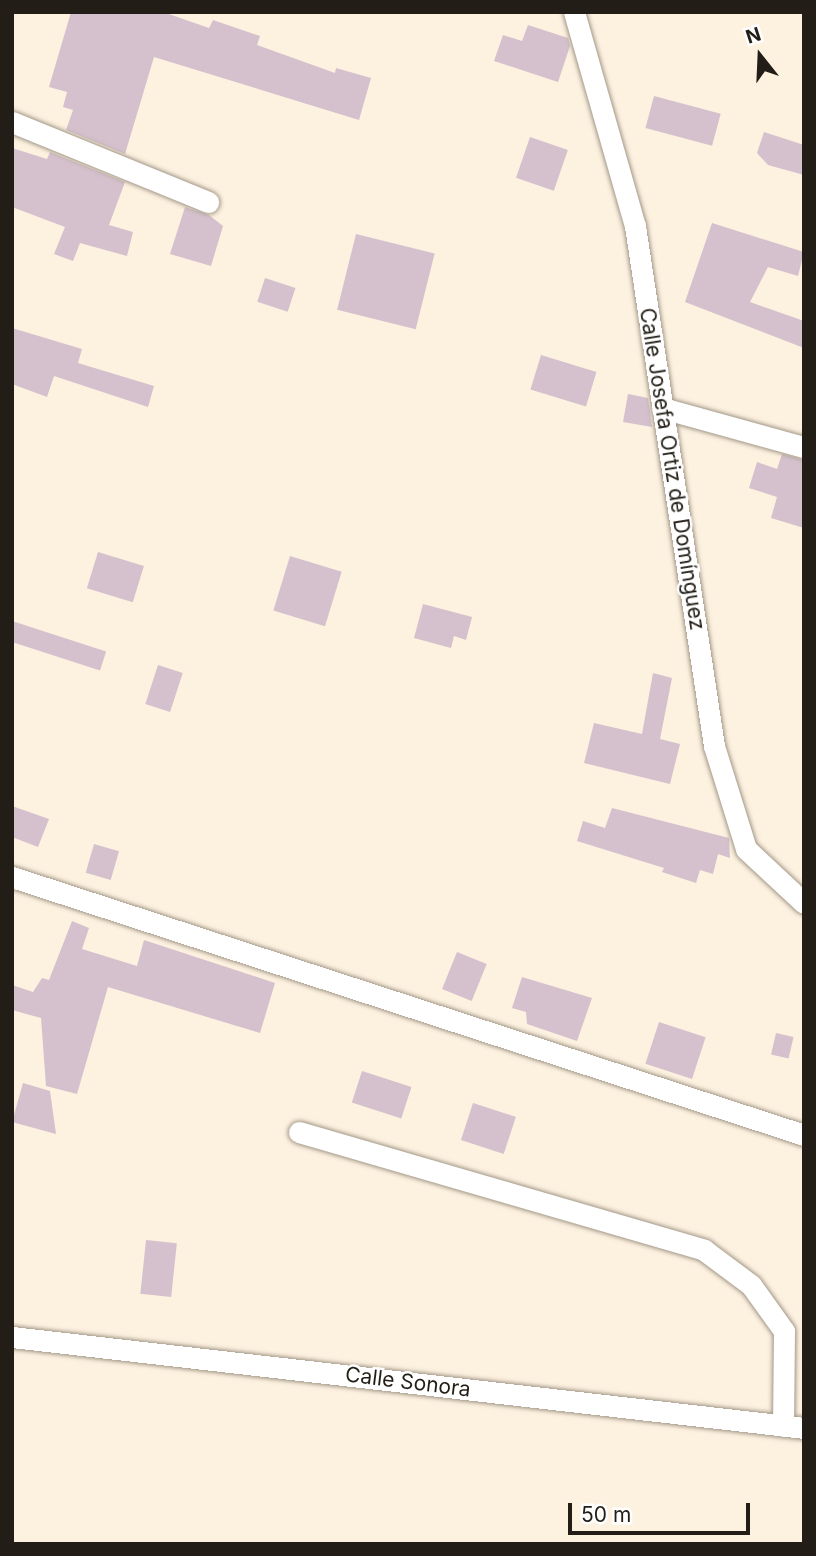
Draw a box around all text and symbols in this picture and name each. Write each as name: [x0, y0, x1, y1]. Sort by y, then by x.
north arrow: [725, 21, 795, 91]
text: N: [743, 22, 764, 49]
street label: Calle Josefa Ortiz de Domínguez: [634, 306, 710, 632]
street label: Calle Sonora: [344, 1362, 472, 1402]
scale bar: [571, 1490, 753, 1534]
text: 50 m: [581, 1502, 631, 1527]

